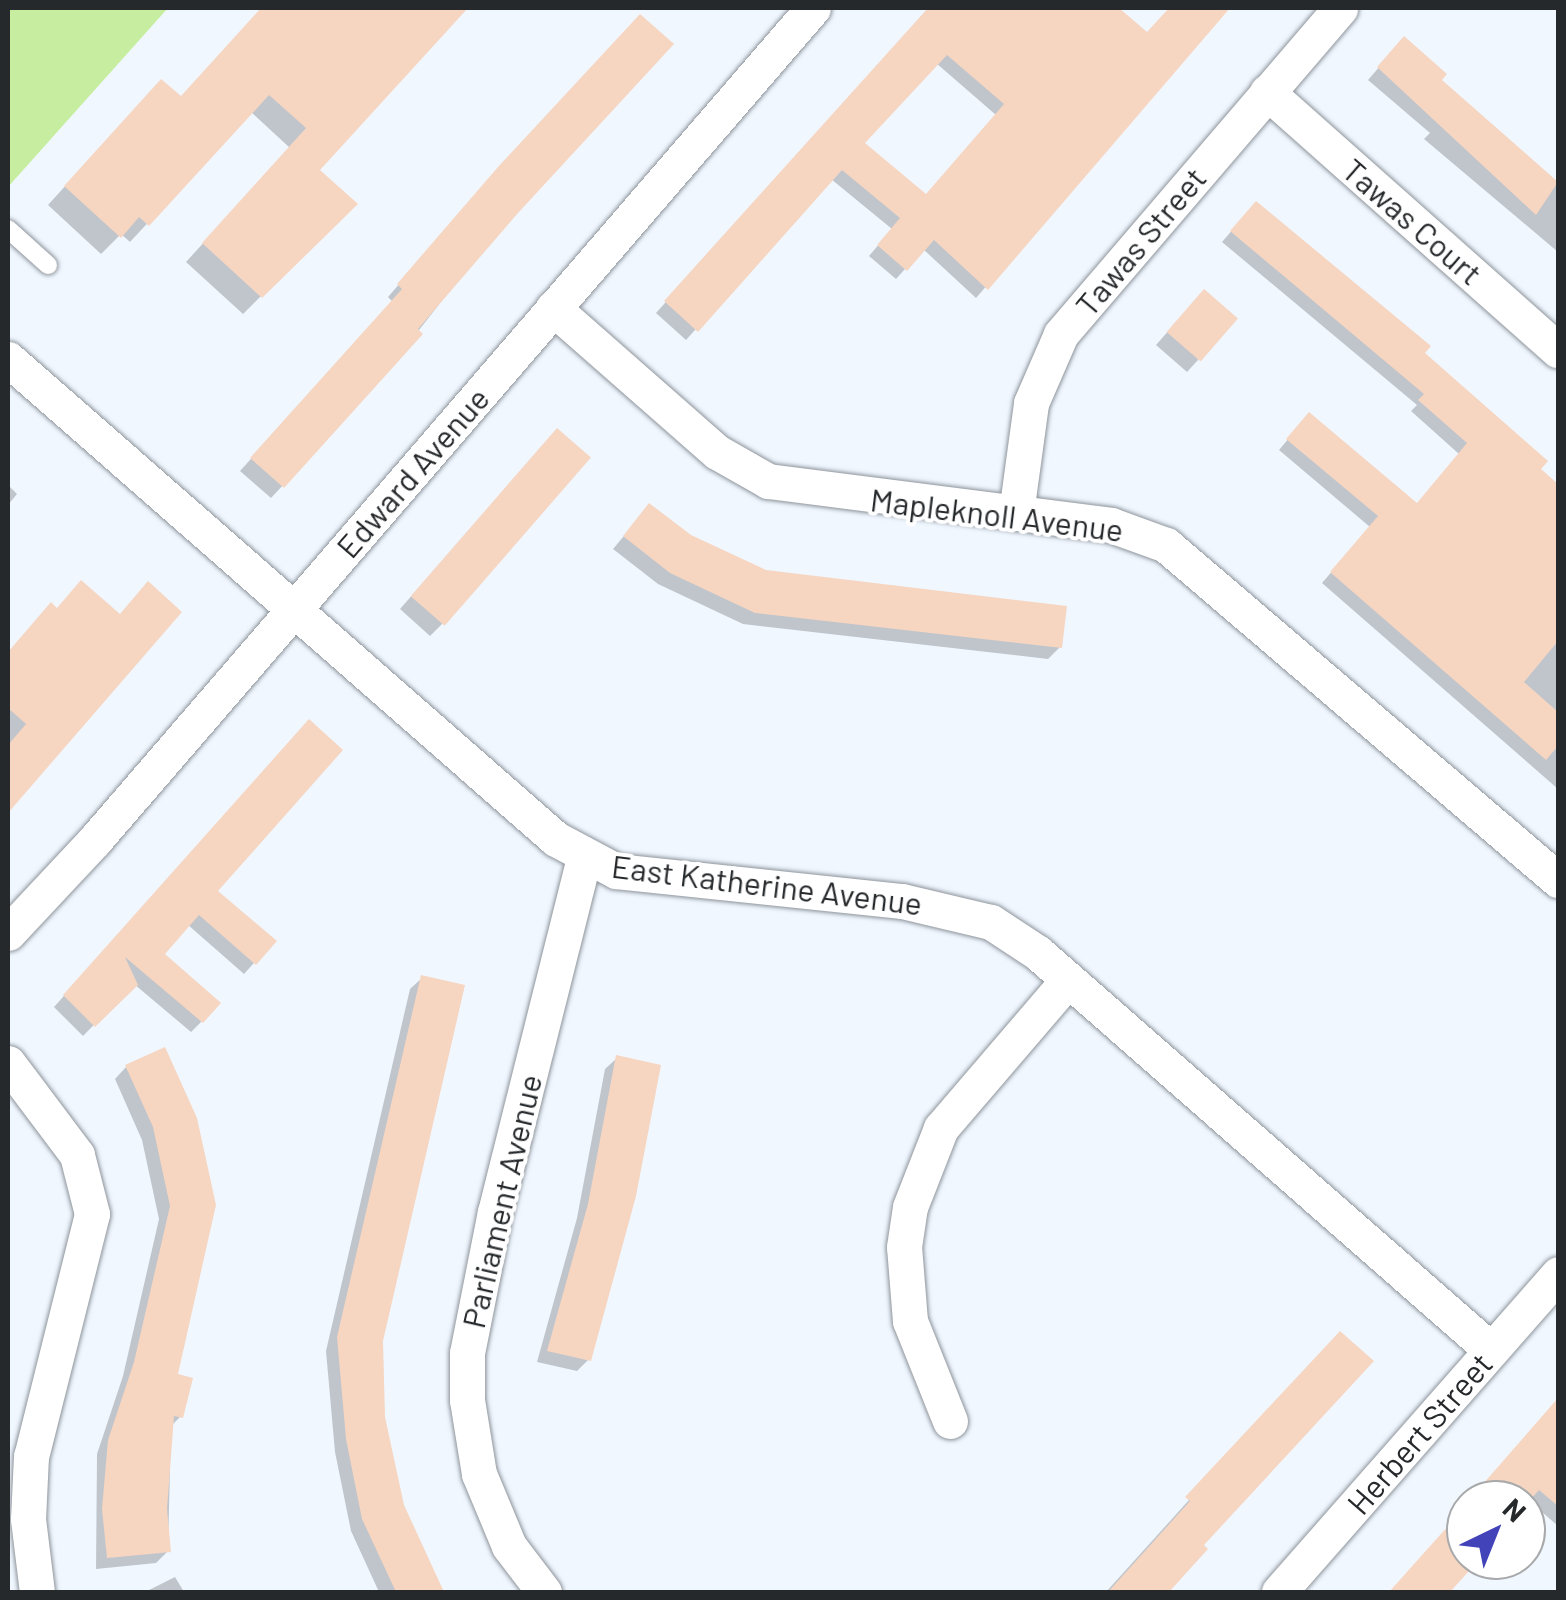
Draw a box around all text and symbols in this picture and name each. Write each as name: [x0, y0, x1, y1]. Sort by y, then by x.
street label: Tawas Court: [1335, 150, 1491, 292]
street label: Tawas Street: [1067, 159, 1213, 323]
street label: Edward Avenue: [328, 379, 496, 565]
street label: Mapleknoll Avenue: [868, 479, 1126, 549]
street label: East Katherine Avenue: [610, 846, 924, 922]
street label: Parliament Avenue: [453, 1070, 549, 1332]
street label: Herbert Street: [1338, 1344, 1500, 1522]
north arrow: [1446, 1480, 1546, 1580]
text: N: [1497, 1491, 1534, 1528]

